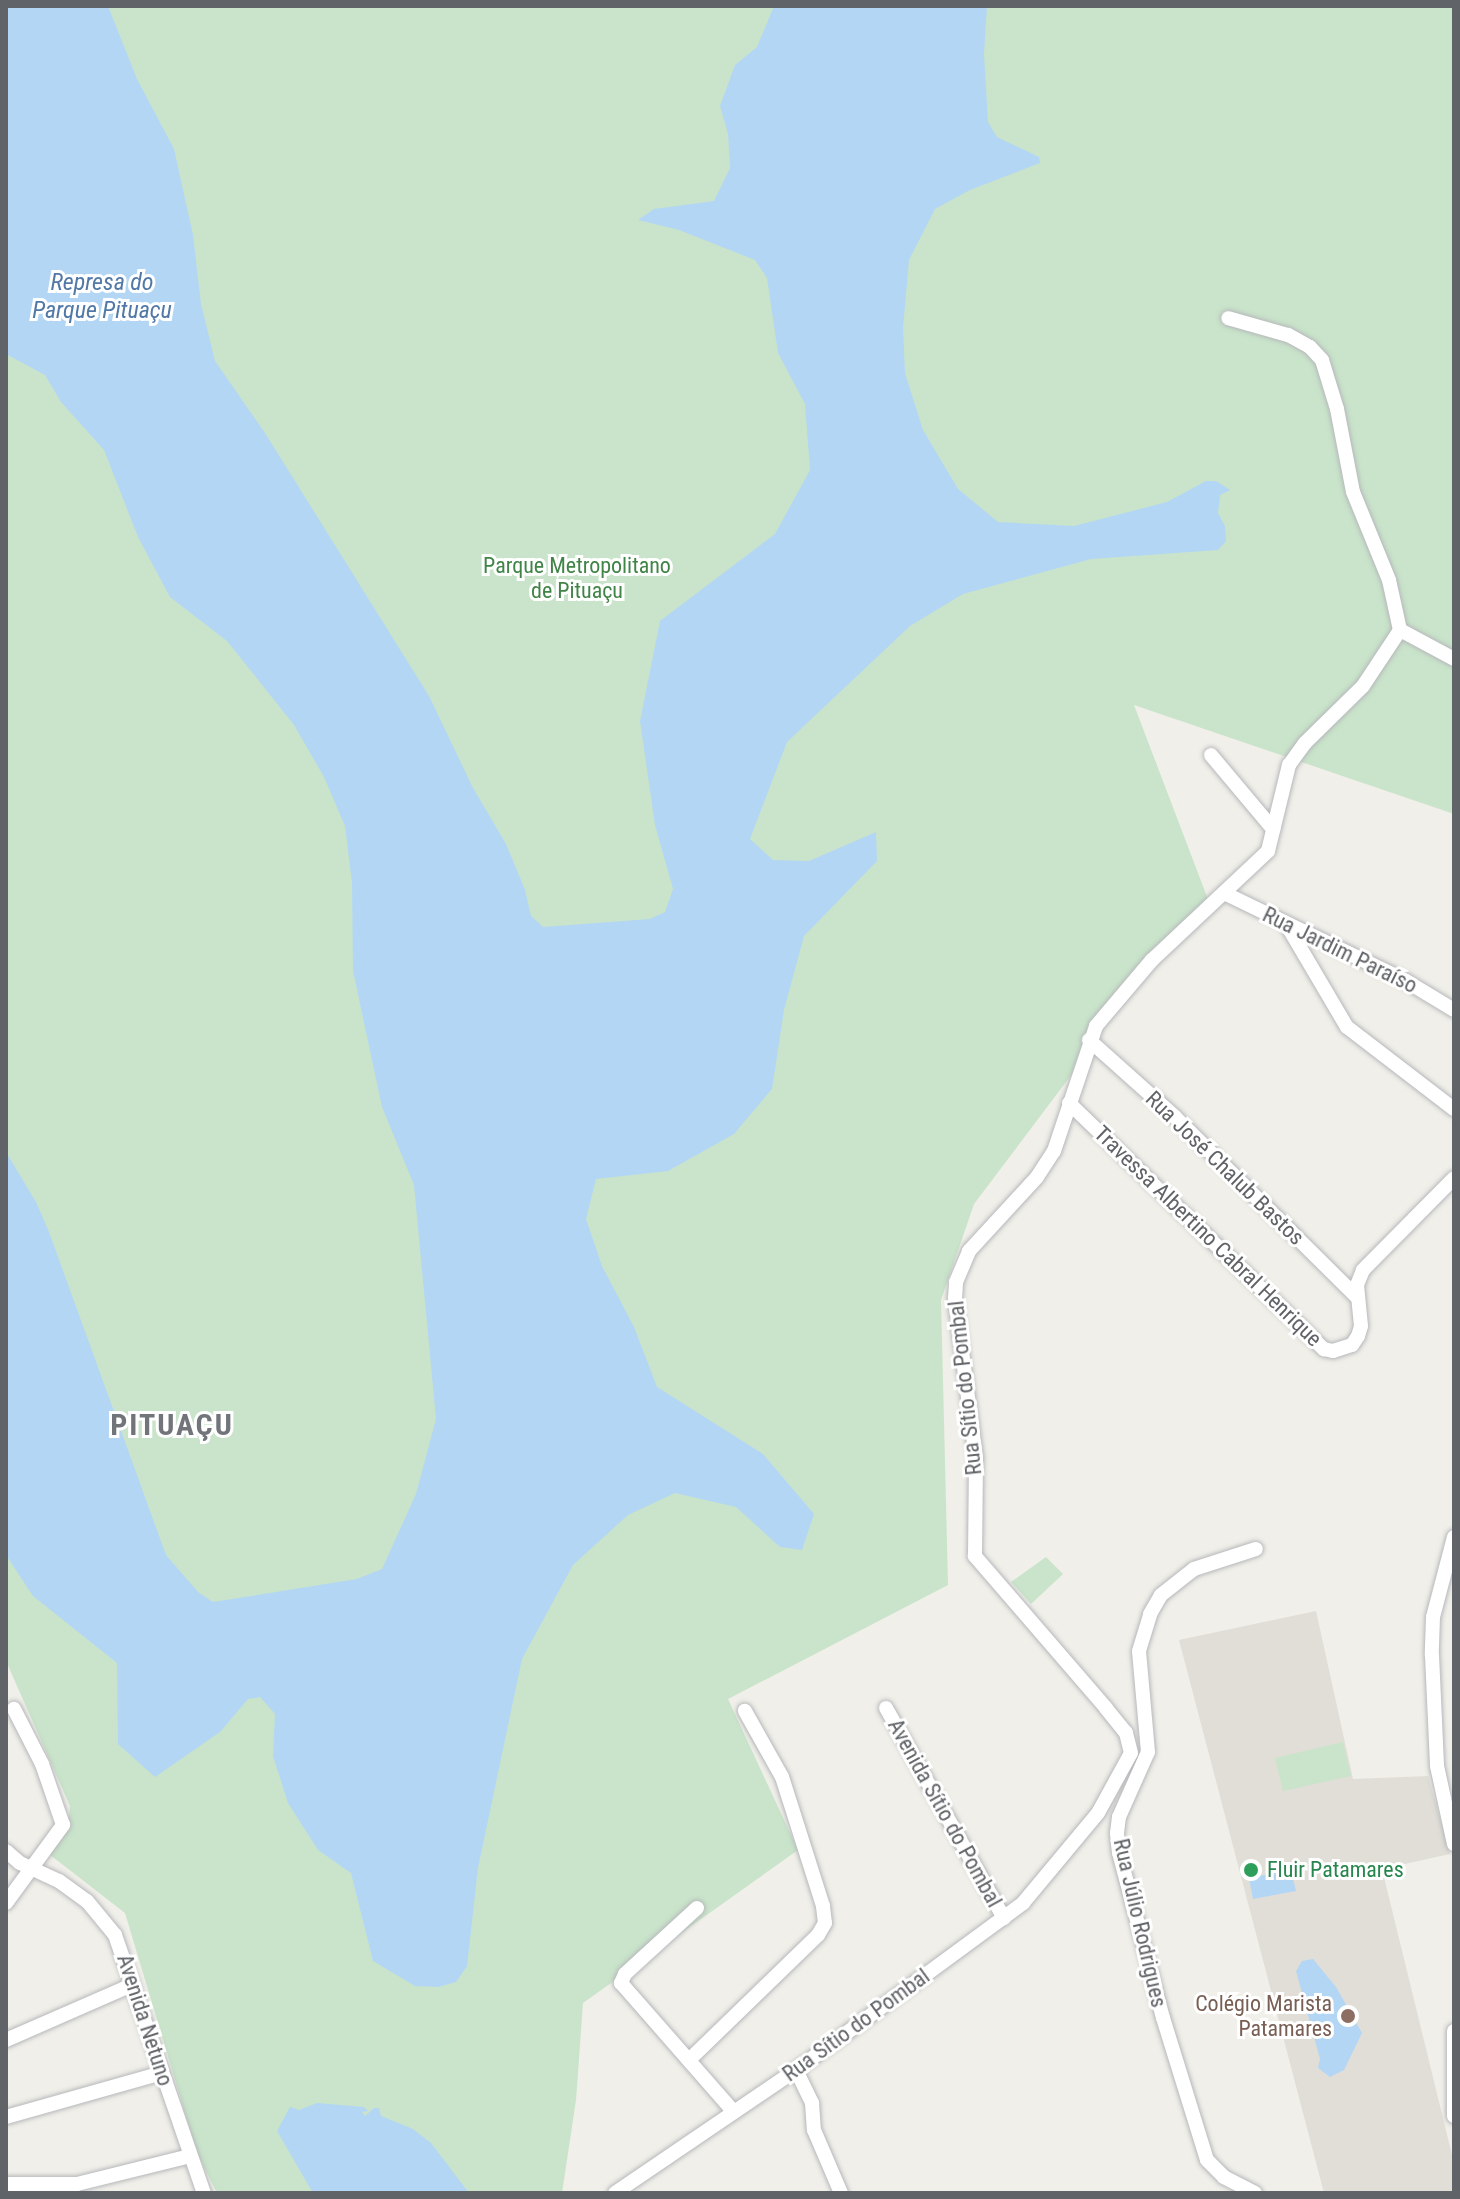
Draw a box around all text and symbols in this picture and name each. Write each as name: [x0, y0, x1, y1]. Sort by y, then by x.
water label: Represa do Parque Pituaçu: [32, 269, 172, 325]
park label: Parque Metropolitano de Pituaçu: [483, 552, 671, 604]
street label: Rua Jardim Paraíso: [1258, 901, 1422, 999]
street label: Rua José Chalub Bastos: [1140, 1086, 1310, 1250]
street label: Travessa Albertino Cabral Henrique: [1089, 1120, 1327, 1352]
street label: Rua Sítio do Pombal: [943, 1299, 987, 1477]
district label: PITUAÇU: [110, 1407, 234, 1443]
street label: Avenida Sítio do Pombal: [882, 1714, 1008, 1912]
street label: Rua Júlio Rodrigues: [1108, 1836, 1172, 2010]
place label: Fluir Patamares: [1267, 1857, 1404, 1883]
marker: Fluir Patamares: [1242, 1861, 1260, 1879]
street label: Avenida Netuno: [111, 1951, 179, 2089]
street label: Rua Sítio do Pombal: [777, 1963, 935, 2087]
place label: Colégio Marista Patamares: [1195, 1990, 1332, 2042]
marker: Colégio Marista Patamares: [1339, 2007, 1357, 2025]

